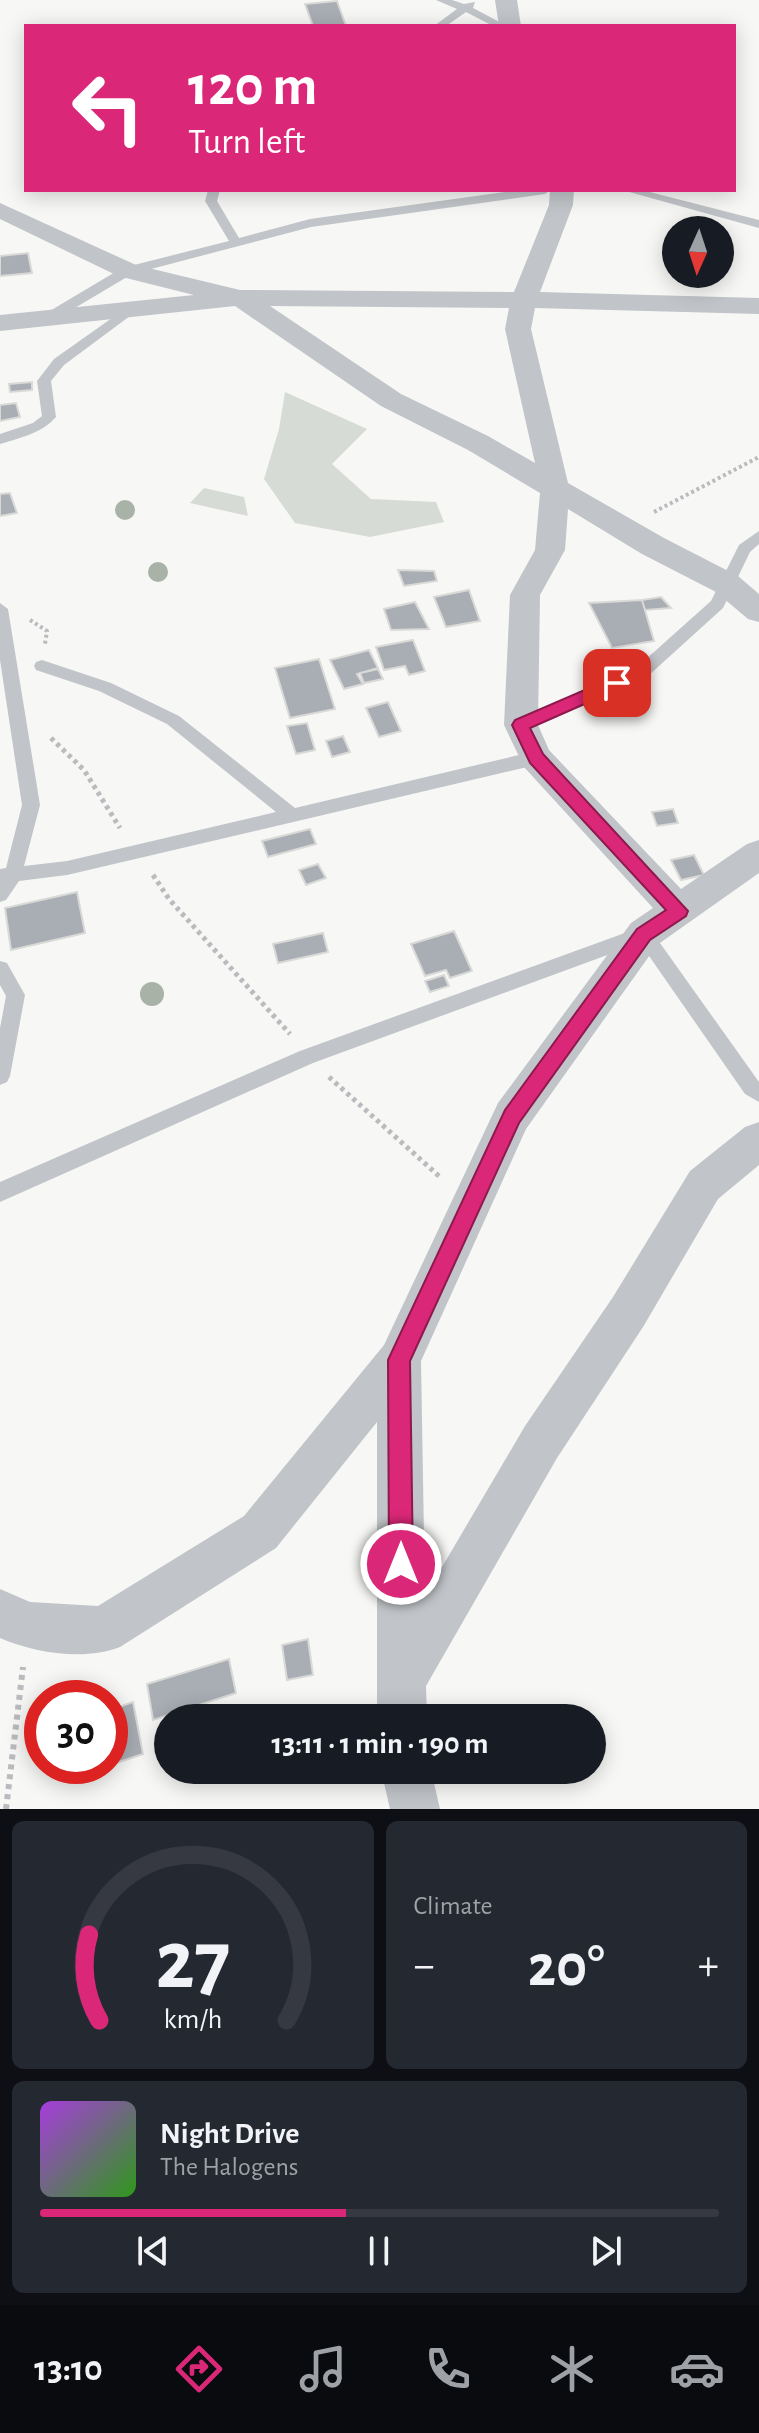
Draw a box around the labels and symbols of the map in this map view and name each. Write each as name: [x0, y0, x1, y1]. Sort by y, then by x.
north arrow: [662, 216, 734, 288]
pin: [583, 649, 651, 717]
position arrow: [359, 1522, 443, 1606]
speed limit sign: 30: [24, 1680, 128, 1784]

